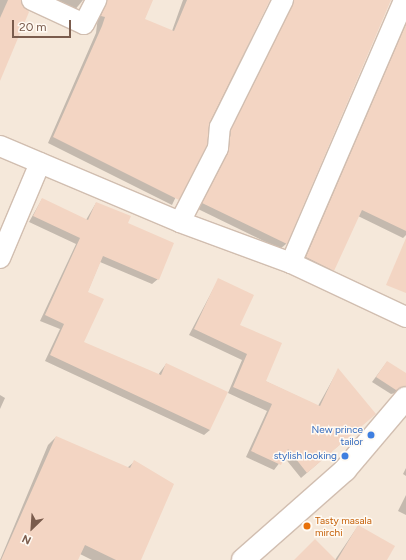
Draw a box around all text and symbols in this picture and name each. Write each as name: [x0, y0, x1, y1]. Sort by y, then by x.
scale bar: [14, 12, 73, 38]
text: 20 m: [19, 20, 47, 34]
place label: New prince tailor: [312, 423, 363, 446]
marker: New prince tailor: [366, 430, 376, 440]
place label: stylish looking: [274, 450, 337, 462]
marker: stylish looking: [340, 451, 350, 461]
north arrow: [12, 508, 52, 548]
place label: Tasty masala mirchi: [315, 514, 372, 538]
marker: Tasty masala mirchi: [302, 521, 312, 531]
text: N: [20, 532, 33, 547]

